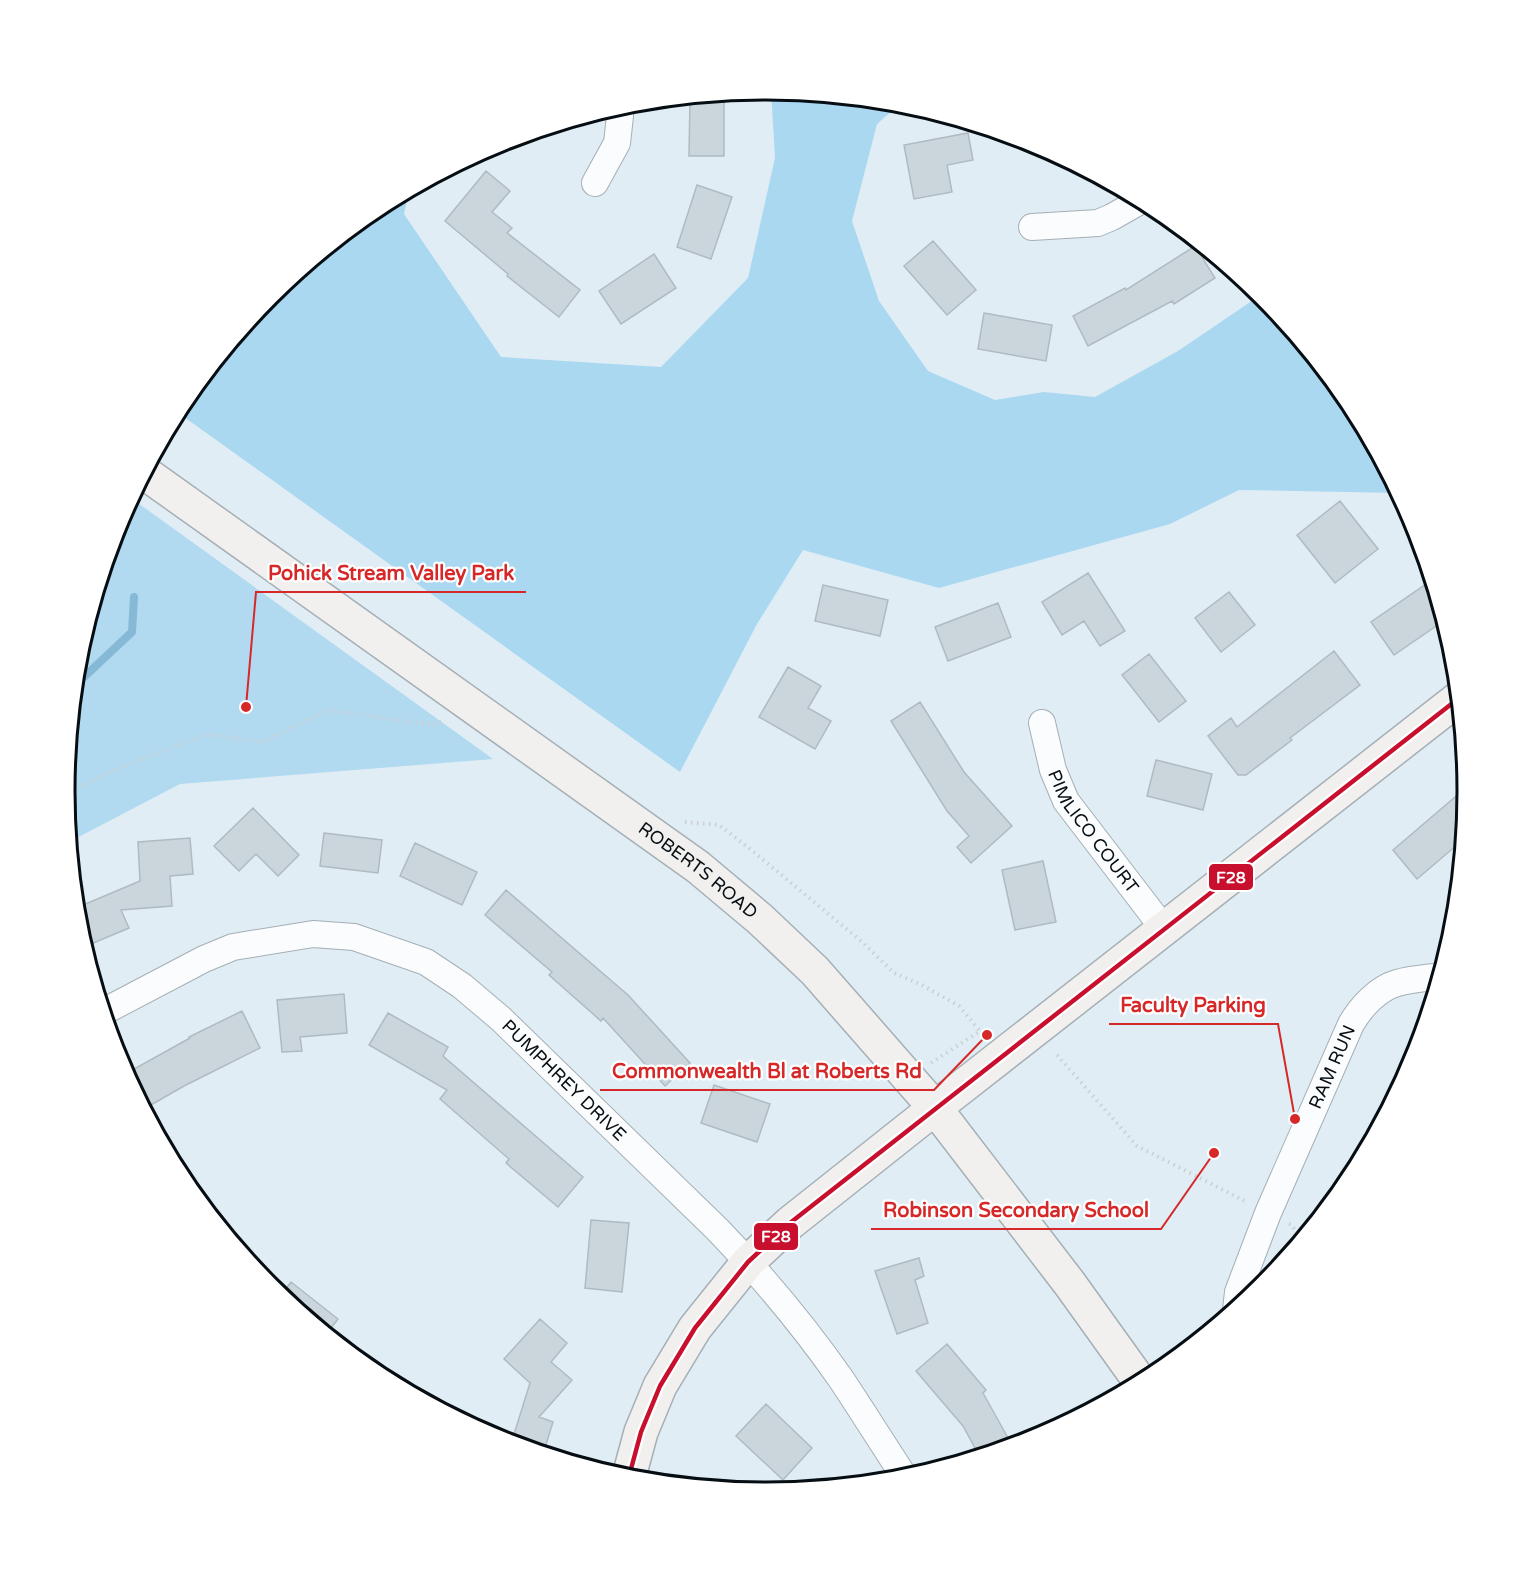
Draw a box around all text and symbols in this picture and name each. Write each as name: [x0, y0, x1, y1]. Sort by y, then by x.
callout: Pohick Stream Valley Park: [256, 554, 526, 592]
text: Pohick Stream Valley Park: [268, 562, 514, 586]
street label: PIMLICO COURT: [1043, 766, 1143, 897]
street label: ROBERTS ROAD: [634, 817, 762, 923]
line badge: F28: [1208, 863, 1254, 891]
text: F28: [1216, 868, 1246, 888]
callout: Faculty Parking: [1109, 986, 1278, 1024]
text: Faculty Parking: [1120, 994, 1266, 1018]
street label: PUMPHREY DRIVE: [497, 1015, 631, 1146]
street label: RAM RUN: [1304, 1022, 1360, 1112]
callout: Commonwealth Bl at Roberts Rd: [600, 1052, 934, 1090]
text: Commonwealth Bl at Roberts Rd: [612, 1060, 922, 1084]
callout: Robinson Secondary School: [871, 1191, 1161, 1229]
text: Robinson Secondary School: [883, 1199, 1149, 1223]
line badge: F28: [753, 1222, 799, 1251]
text: F28: [761, 1227, 791, 1247]

